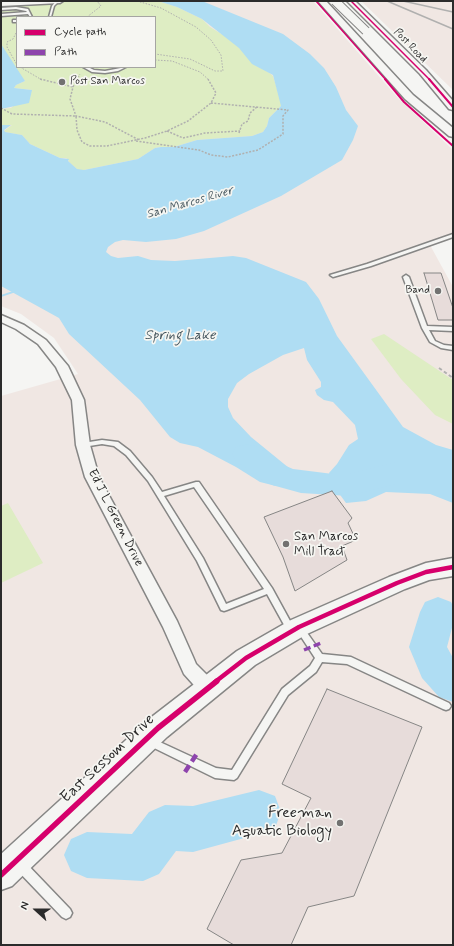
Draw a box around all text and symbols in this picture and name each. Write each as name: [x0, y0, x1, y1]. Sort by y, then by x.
legend: [16, 16, 156, 68]
text: Cycle path: [54, 24, 106, 40]
street label: Post Road: [390, 26, 430, 66]
text: Path: [54, 44, 77, 60]
place label: Post San Marcos: [70, 75, 145, 89]
marker: Post San Marcos: [57, 77, 67, 87]
water label: San Marcos River: [145, 184, 235, 222]
place label: Band: [405, 284, 430, 298]
marker: Band: [433, 286, 443, 296]
water label: Spring Lake: [144, 328, 216, 344]
street label: Ed J L Green Drive: [84, 467, 146, 569]
place label: San Marcos Mill Tract: [294, 529, 358, 560]
marker: San Marcos Mill Tract: [281, 539, 291, 549]
street label: East Sessom Drive: [57, 711, 159, 807]
place label: Freeman Aquatic Biology: [232, 804, 332, 842]
marker: Freeman Aquatic Biology: [335, 818, 345, 828]
north arrow: [16, 890, 56, 930]
text: N: [17, 900, 33, 912]

